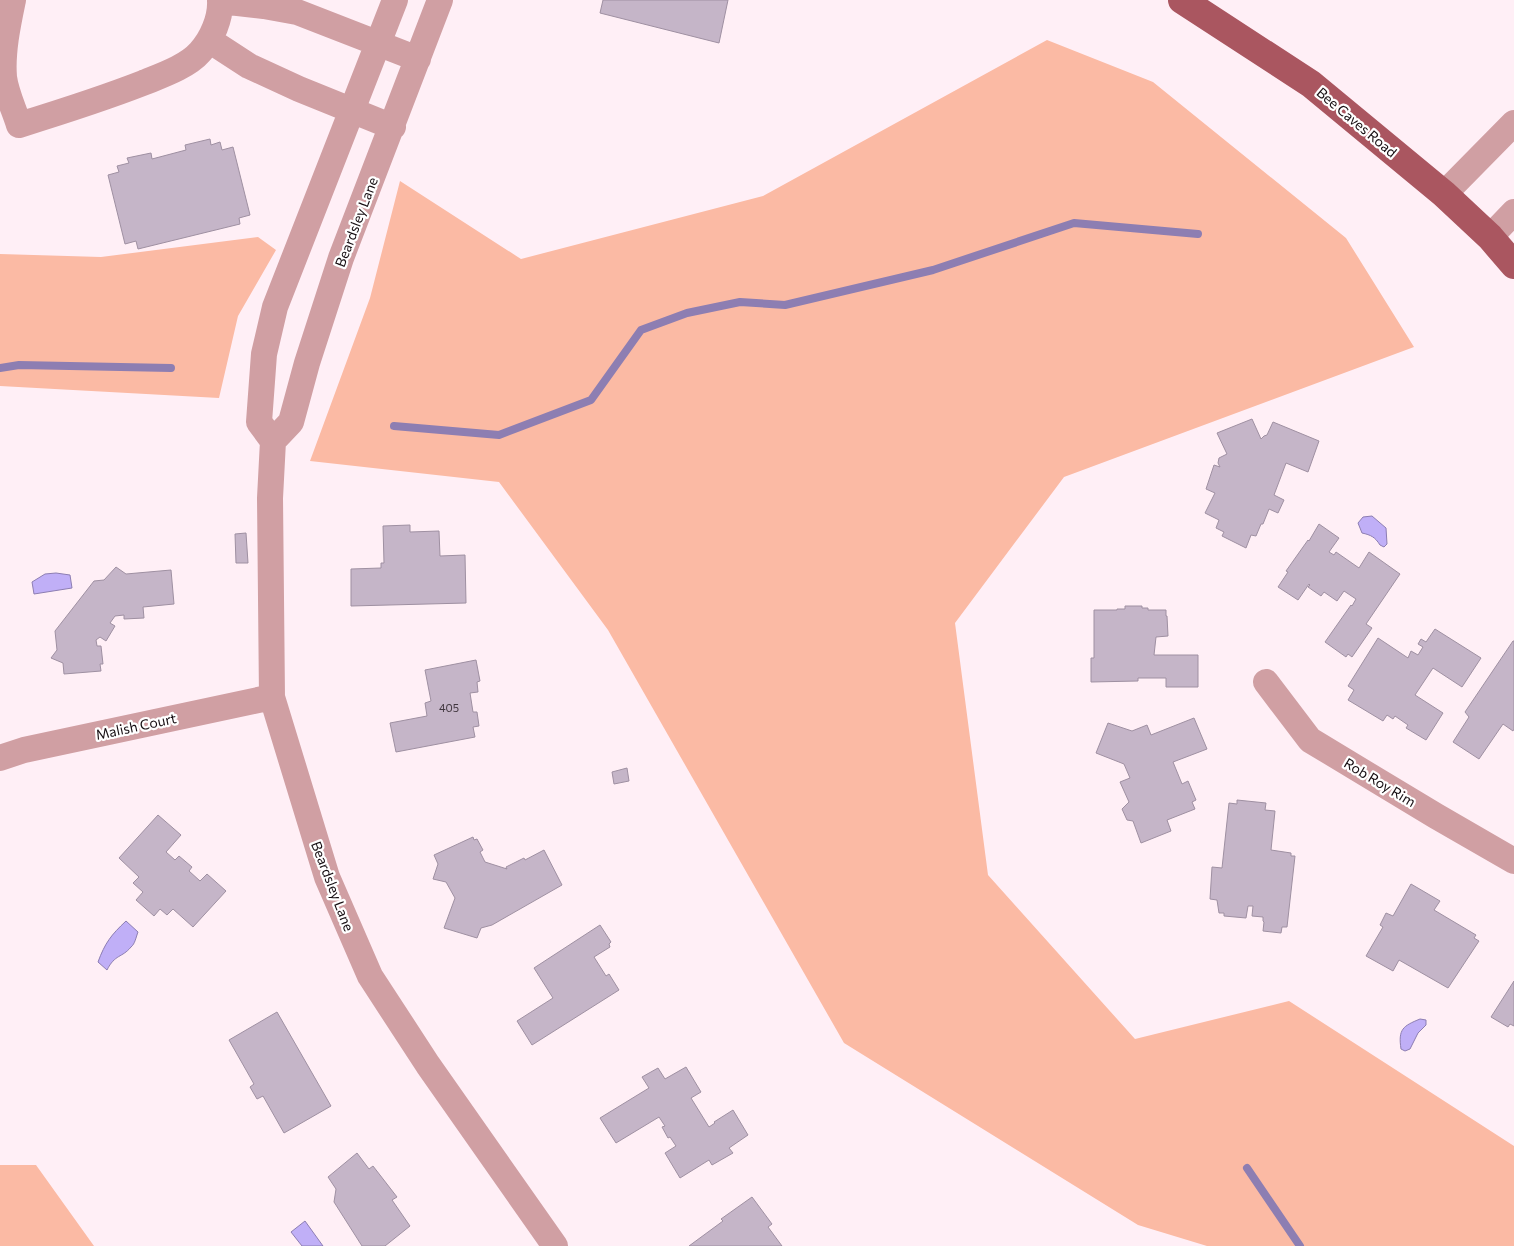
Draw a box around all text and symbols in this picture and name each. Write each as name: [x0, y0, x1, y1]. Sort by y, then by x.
street label: Bee Caves Road: [1313, 84, 1401, 160]
street label: Beardsley Lane: [331, 175, 381, 269]
house number: 405: [439, 701, 459, 714]
street label: Malish Court: [94, 709, 178, 743]
street label: Rob Roy Rim: [1341, 754, 1419, 810]
street label: Beardsley Lane: [308, 839, 358, 933]

